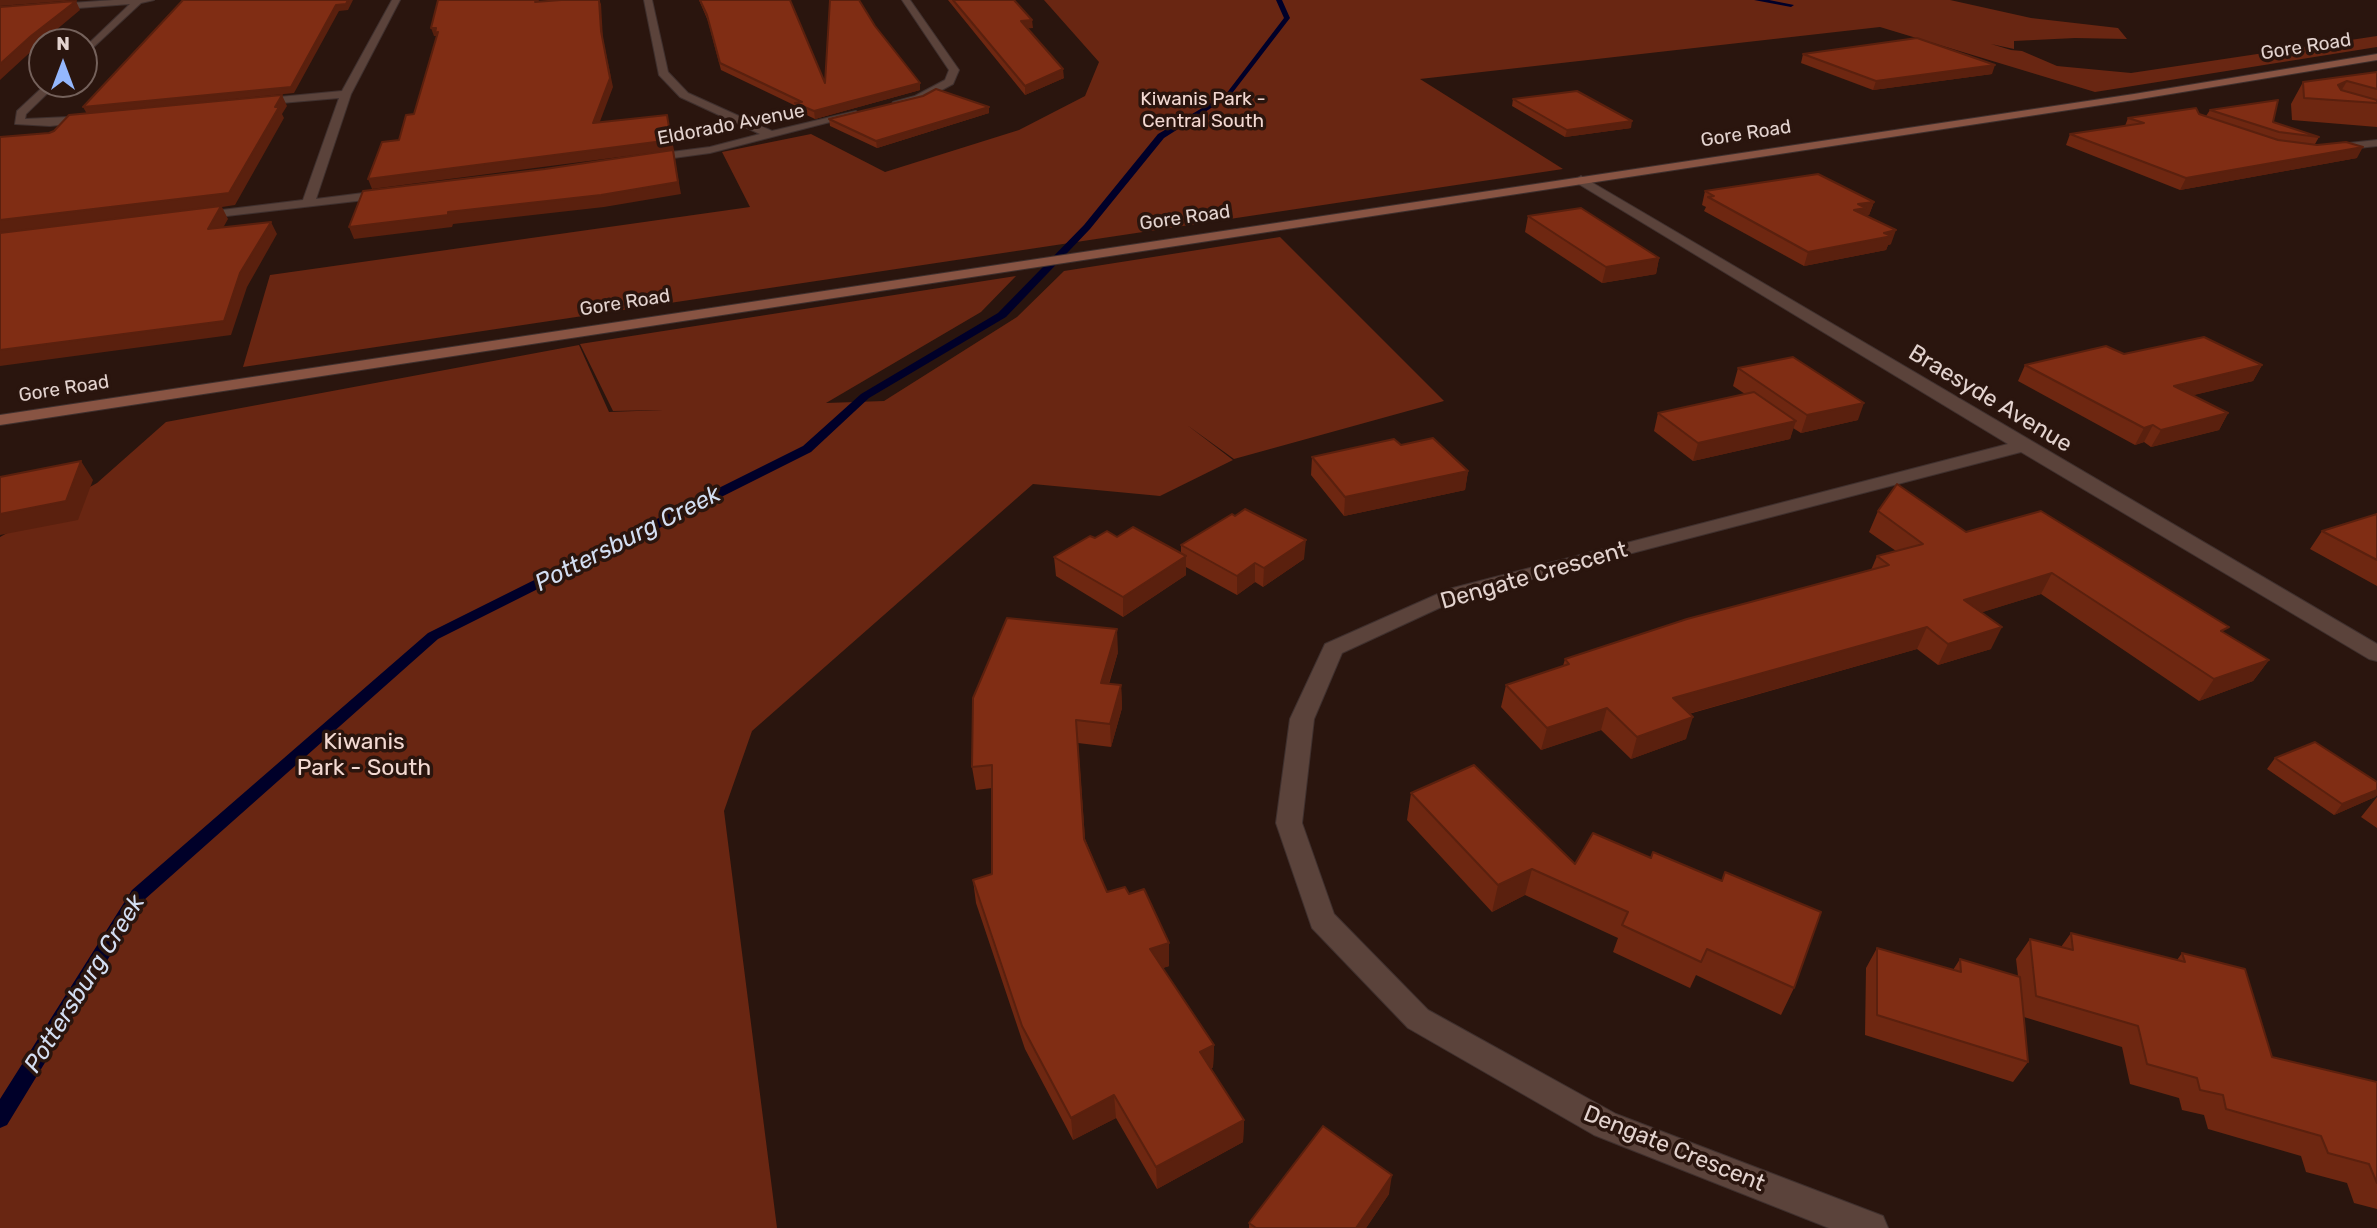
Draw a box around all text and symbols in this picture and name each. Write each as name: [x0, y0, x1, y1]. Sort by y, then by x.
north arrow: [28, 28, 98, 98]
street label: Gore Road: [2259, 29, 2353, 65]
text: N: [56, 32, 70, 55]
park label: Kiwanis Park - Central South: [1140, 89, 1266, 133]
street label: Eldorado Avenue: [656, 100, 806, 150]
street label: Gore Road: [1699, 116, 1793, 152]
street label: Gore Road: [1138, 200, 1232, 236]
street label: Gore Road: [578, 285, 672, 321]
street label: Braesyde Avenue: [1903, 339, 2077, 459]
street label: Gore Road: [17, 371, 111, 407]
water label: Pottersburg Creek: [530, 480, 726, 598]
street label: Dengate Crescent: [1437, 536, 1631, 616]
park label: Kiwanis Park - South: [297, 728, 431, 782]
water label: Pottersburg Creek: [19, 890, 151, 1078]
street label: Dengate Crescent: [1579, 1100, 1769, 1198]

